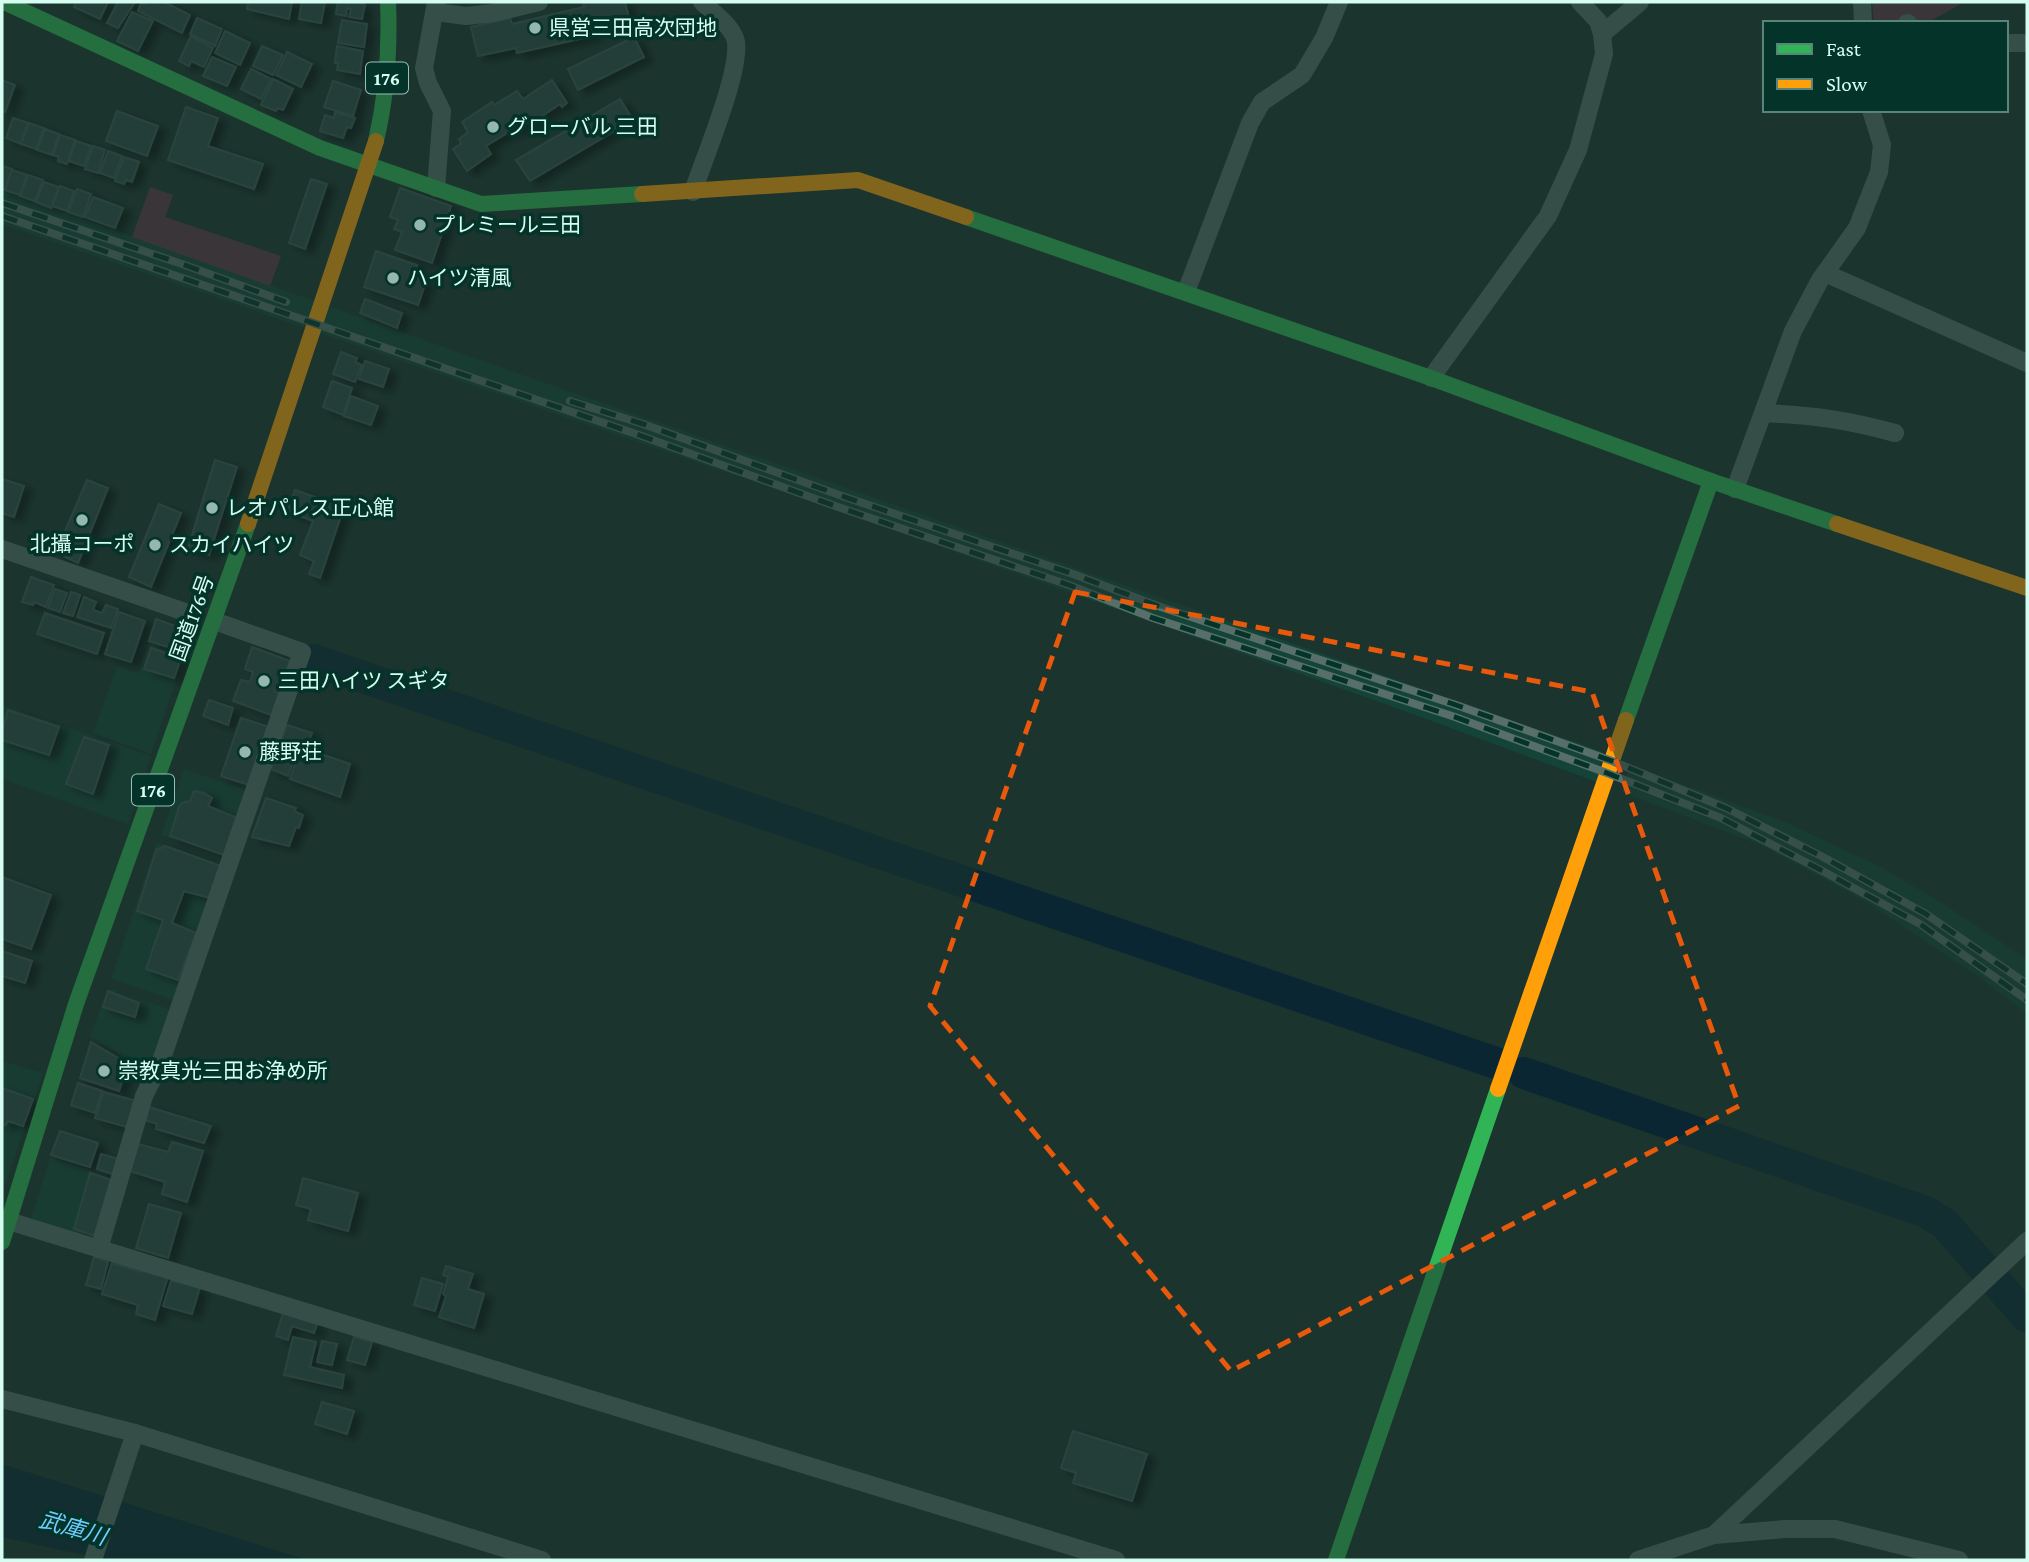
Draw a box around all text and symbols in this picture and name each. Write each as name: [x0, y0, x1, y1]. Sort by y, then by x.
place label: 県営三田高次団地: [549, 16, 717, 40]
marker: 県営三田高次団地: [527, 20, 543, 36]
legend: [1763, 21, 2008, 112]
text: Fast: [1826, 37, 1862, 61]
road number: 176: [366, 62, 408, 94]
text: Slow: [1826, 72, 1868, 96]
place label: グローバル 三田: [507, 115, 658, 139]
marker: グローバル 三田: [485, 119, 501, 135]
place label: プレミール三田: [434, 213, 581, 237]
marker: プレミール三田: [412, 217, 428, 233]
place label: ハイツ清風: [407, 266, 512, 290]
marker: ハイツ清風: [385, 270, 401, 286]
place label: レオパレス正心館: [226, 496, 394, 520]
marker: レオパレス正心館: [204, 500, 220, 516]
marker: 北攝コーポ: [74, 512, 90, 528]
place label: 北攝コーポ: [30, 532, 135, 556]
place label: スカイハイツ: [169, 533, 294, 557]
marker: スカイハイツ: [147, 537, 163, 553]
street label: 国道176号: [165, 572, 219, 664]
place label: 三田ハイツ スギタ: [278, 669, 450, 693]
marker: 三田ハイツ スギタ: [256, 673, 272, 689]
place label: 藤野荘: [259, 740, 322, 764]
marker: 藤野荘: [237, 744, 253, 760]
road number: 176: [132, 775, 174, 806]
place label: 崇教真光三田お浄め所: [118, 1059, 328, 1083]
marker: 崇教真光三田お浄め所: [96, 1063, 112, 1079]
water label: 武庫川: [36, 1506, 113, 1551]

